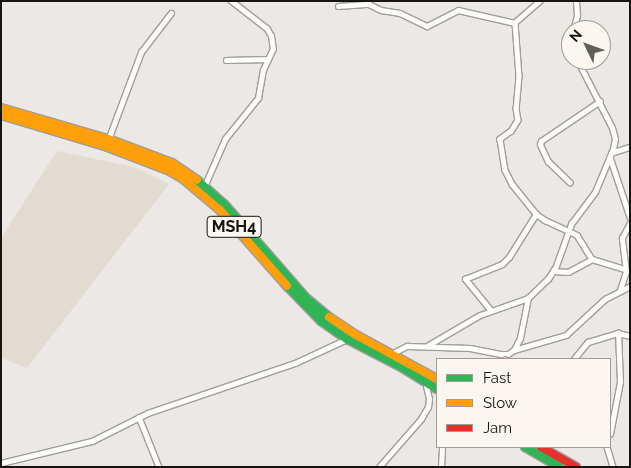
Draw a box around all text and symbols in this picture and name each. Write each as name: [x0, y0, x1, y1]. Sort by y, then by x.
north arrow: [561, 20, 611, 70]
text: N: [566, 26, 585, 45]
road number: MSH4: [206, 213, 262, 240]
legend: [436, 358, 611, 448]
text: Fast: [483, 369, 511, 387]
text: Slow: [483, 394, 517, 412]
text: Jam: [483, 419, 512, 437]

